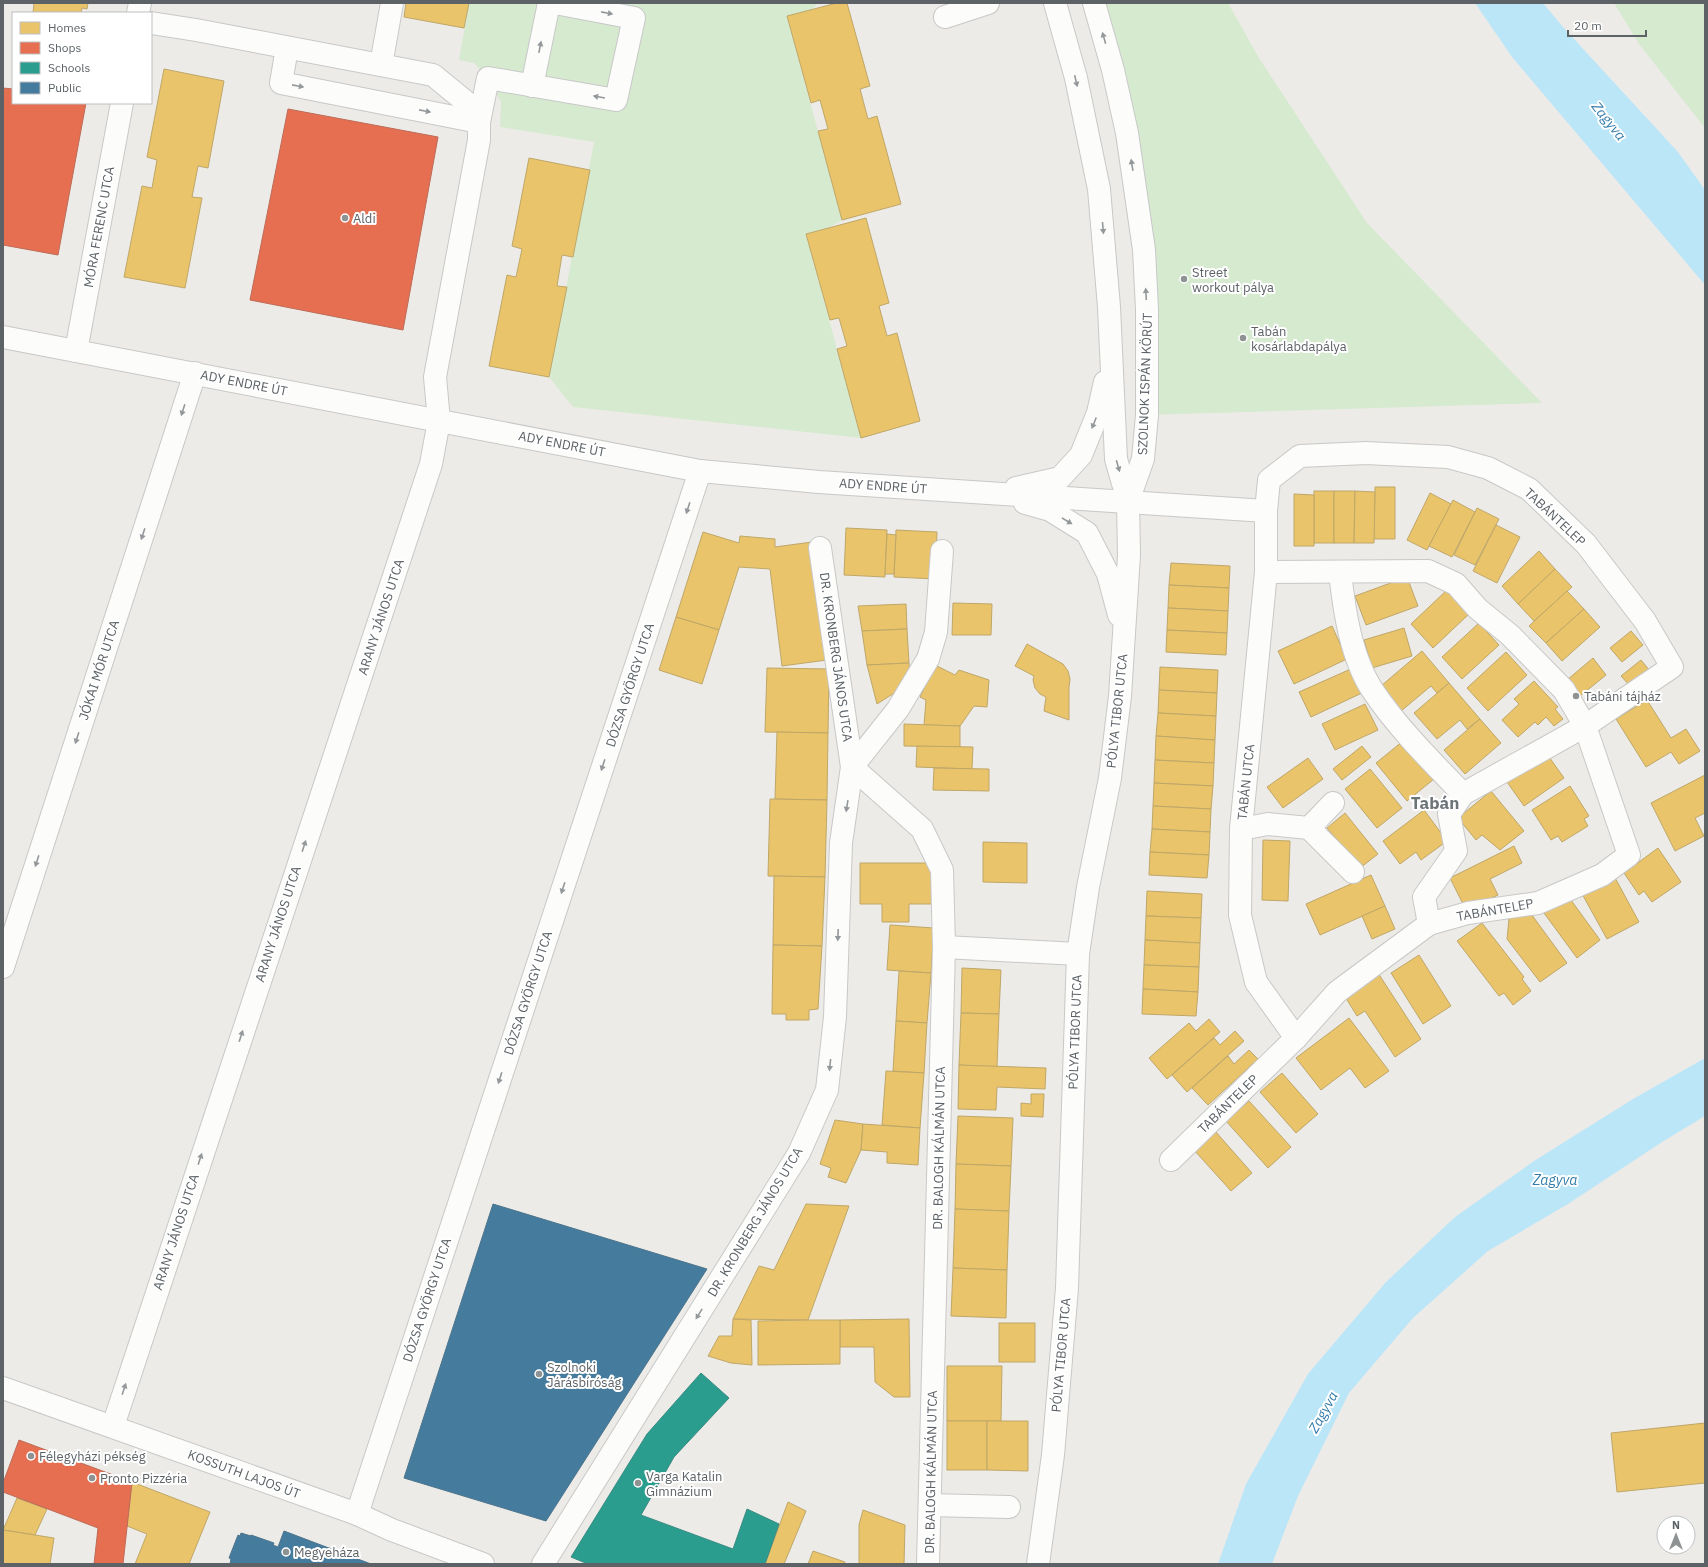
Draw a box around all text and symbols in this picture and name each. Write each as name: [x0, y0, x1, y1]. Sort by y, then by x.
one-way arrow: [601, 10, 613, 16]
legend: [12, 12, 152, 104]
scale bar: [1568, 12, 1646, 38]
text: 20 m: [1574, 18, 1602, 33]
text: Homes: [48, 20, 86, 35]
one-way arrow: [1101, 32, 1107, 44]
text: Shops: [48, 40, 81, 55]
one-way arrow: [538, 41, 544, 53]
text: Schools: [48, 60, 91, 75]
one-way arrow: [1074, 75, 1080, 87]
text: Public: [48, 80, 81, 95]
one-way arrow: [292, 83, 304, 89]
one-way arrow: [592, 94, 605, 100]
water label: Zagyva: [1587, 97, 1630, 144]
one-way arrow: [419, 109, 431, 115]
one-way arrow: [1129, 159, 1135, 171]
street label: MÓRA FERENC UTCA: [80, 164, 118, 289]
place label: Aldi: [353, 210, 376, 227]
marker: Aldi: [340, 213, 350, 223]
one-way arrow: [1099, 222, 1106, 234]
place label: Street workout pálya: [1192, 264, 1274, 296]
marker: Street workout pálya: [1179, 274, 1189, 284]
one-way arrow: [1143, 288, 1150, 300]
street label: SZOLNOK ISPÁN KÖRÚT: [1134, 312, 1156, 456]
place label: Tabán kosárlabdapálya: [1251, 323, 1347, 355]
marker: Tabán kosárlabdapálya: [1238, 333, 1248, 343]
street label: ADY ENDRE ÚT: [199, 366, 289, 400]
one-way arrow: [180, 405, 186, 417]
one-way arrow: [1091, 417, 1097, 429]
street label: ADY ENDRE ÚT: [517, 427, 607, 461]
one-way arrow: [1115, 461, 1121, 473]
street label: ADY ENDRE ÚT: [838, 474, 928, 498]
street label: TABÁNTELEP: [1521, 484, 1589, 550]
one-way arrow: [685, 503, 691, 515]
one-way arrow: [1061, 517, 1073, 524]
one-way arrow: [140, 528, 146, 540]
street label: ARANY JÁNOS UTCA: [354, 556, 408, 677]
street label: DR. KRONBERG JÁNOS UTCA: [816, 571, 856, 744]
street label: JÓKAI MÓR UTCA: [75, 617, 123, 722]
street label: DÓZSA GYÖRGY UTCA: [602, 620, 658, 749]
street label: PÓLYA TIBOR UTCA: [1103, 652, 1132, 769]
place label: Tabáni tájház: [1584, 688, 1661, 705]
marker: Tabáni tájház: [1571, 691, 1581, 701]
one-way arrow: [74, 732, 80, 744]
street label: TABÁN UTCA: [1234, 743, 1259, 821]
one-way arrow: [600, 759, 606, 771]
district label: Tabán: [1411, 792, 1459, 814]
one-way arrow: [843, 799, 849, 812]
one-way arrow: [302, 840, 308, 852]
one-way arrow: [34, 856, 40, 868]
street label: ARANY JÁNOS UTCA: [251, 863, 305, 984]
one-way arrow: [560, 882, 566, 894]
street label: TABÁNTELEP: [1455, 895, 1535, 925]
street label: DÓZSA GYÖRGY UTCA: [500, 928, 556, 1057]
one-way arrow: [834, 929, 841, 941]
street label: PÓLYA TIBOR UTCA: [1064, 974, 1086, 1090]
one-way arrow: [239, 1030, 245, 1042]
one-way arrow: [826, 1059, 833, 1071]
street label: DR. BALOGH KÁLMÁN UTCA: [929, 1065, 949, 1230]
street label: TABÁNTELEP: [1194, 1071, 1262, 1137]
one-way arrow: [497, 1072, 503, 1084]
street label: DR. KRONBERG JÁNOS UTCA: [704, 1144, 807, 1300]
one-way arrow: [198, 1153, 204, 1165]
street label: ARANY JÁNOS UTCA: [149, 1171, 203, 1292]
water label: Zagyva: [1532, 1171, 1577, 1189]
street label: DÓZSA GYÖRGY UTCA: [399, 1235, 455, 1364]
street label: PÓLYA TIBOR UTCA: [1048, 1296, 1075, 1413]
one-way arrow: [695, 1309, 703, 1319]
place label: Szolnoki Járásbíróság: [547, 1359, 622, 1391]
marker: Szolnoki Járásbíróság: [534, 1369, 544, 1379]
one-way arrow: [121, 1383, 127, 1395]
water label: Zagyva: [1304, 1388, 1342, 1437]
street label: DR. BALOGH KÁLMÁN UTCA: [921, 1389, 941, 1554]
street label: KOSSUTH LAJOS ÚT: [185, 1446, 303, 1502]
place label: Félegyházi pékség: [39, 1448, 146, 1465]
marker: Félegyházi pékség: [26, 1451, 36, 1461]
place label: Varga Katalin Gimnázium: [646, 1468, 722, 1500]
place label: Pronto Pizzéria: [100, 1470, 187, 1487]
marker: Pronto Pizzéria: [87, 1473, 97, 1483]
marker: Varga Katalin Gimnázium: [633, 1478, 643, 1488]
north arrow: [1656, 1515, 1696, 1555]
text: N: [1672, 1518, 1680, 1532]
place label: Megyeháza: [294, 1544, 360, 1561]
marker: Megyeháza: [281, 1547, 291, 1557]

